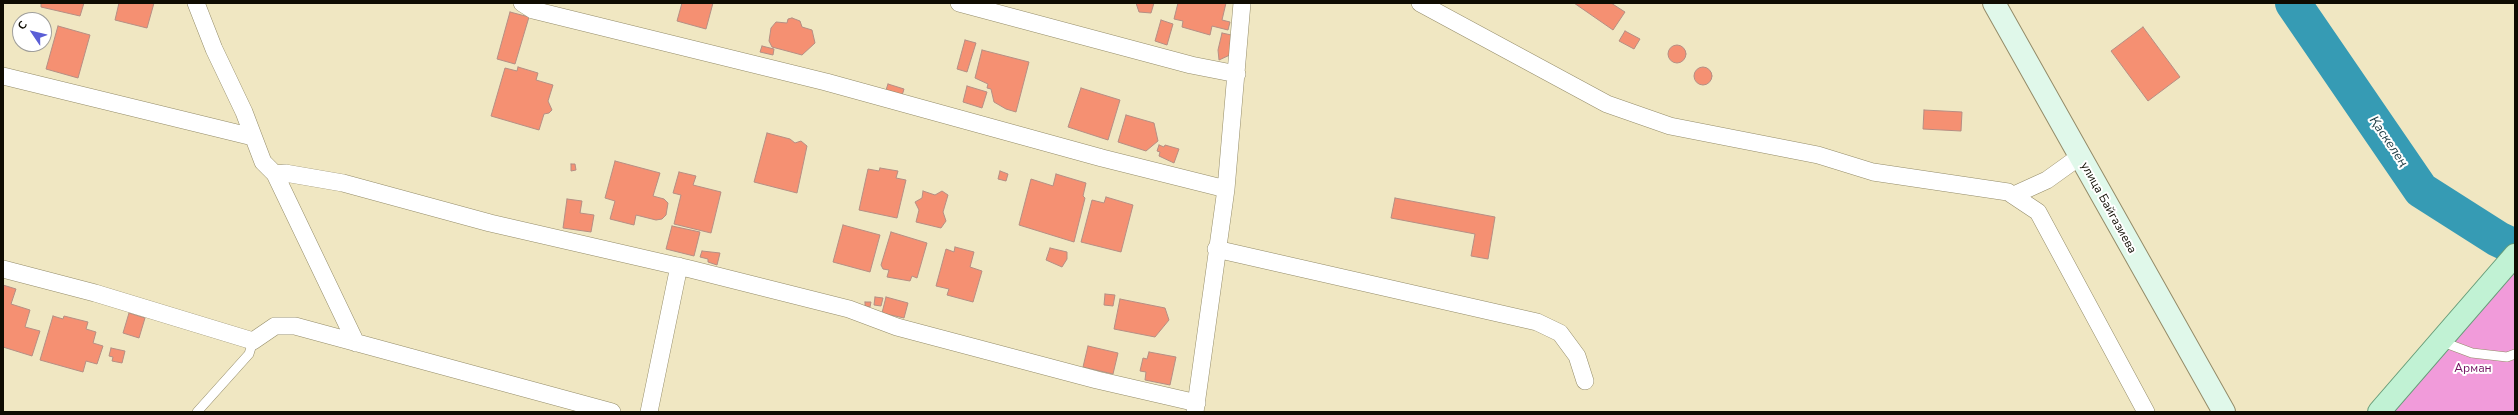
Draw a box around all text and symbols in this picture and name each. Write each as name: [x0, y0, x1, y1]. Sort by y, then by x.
north arrow: [12, 12, 52, 52]
text: С: [14, 18, 31, 33]
water label: Қаскелең: [2365, 114, 2411, 170]
street label: улица Байгазиева: [2077, 160, 2139, 256]
park label: Арман: [2454, 362, 2492, 376]

